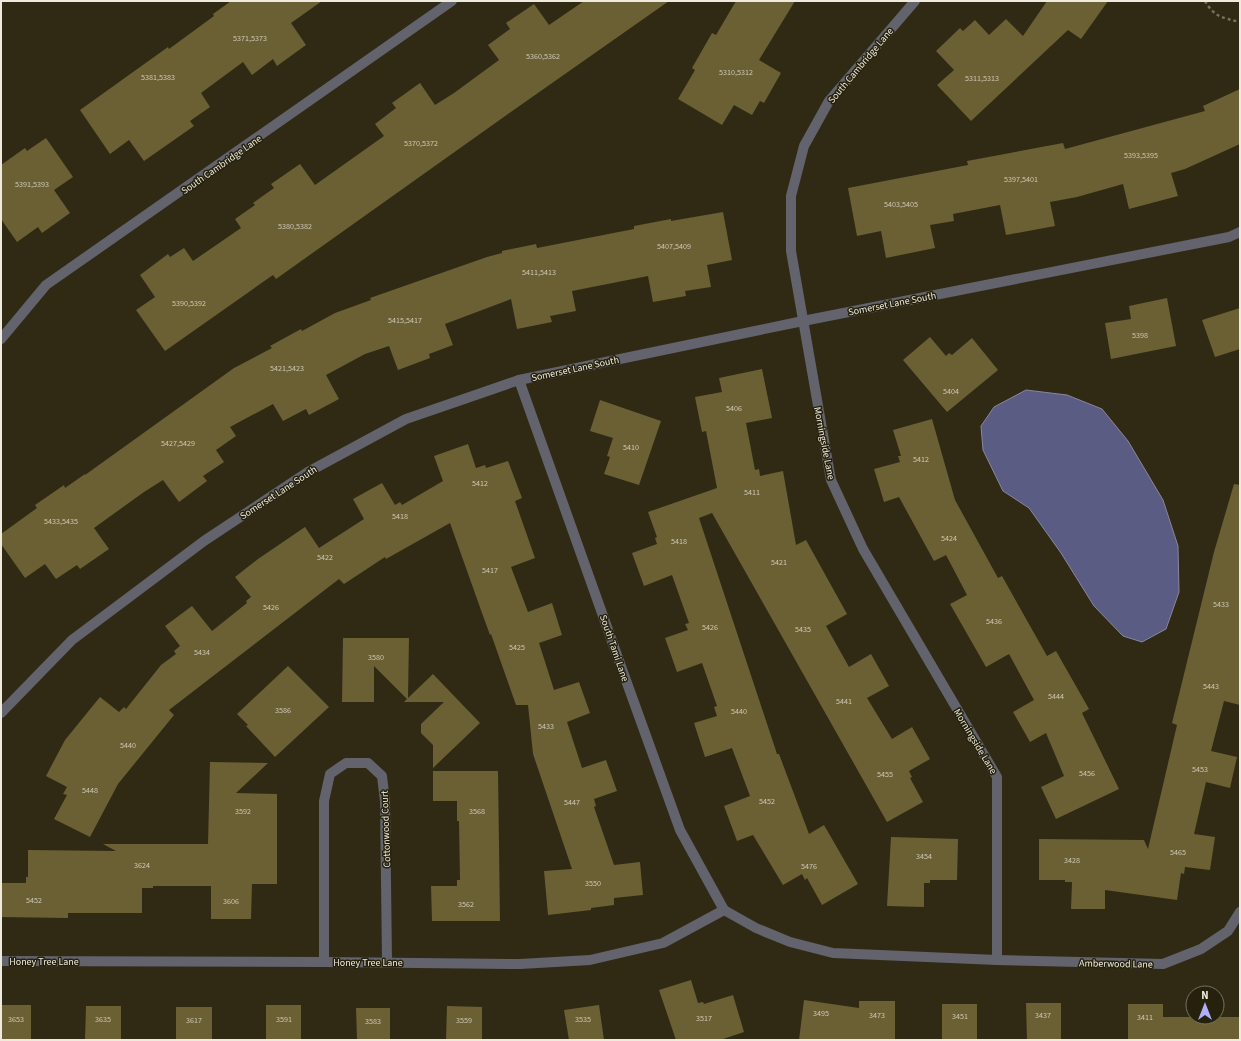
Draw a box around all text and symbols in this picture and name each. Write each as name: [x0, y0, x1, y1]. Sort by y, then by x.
street label: South Cambridge Lane: [825, 25, 897, 107]
house number: 5371,5373: [233, 33, 267, 44]
house number: 5360,5362: [526, 51, 560, 62]
house number: 5310,5312: [719, 67, 753, 78]
house number: 5381,5383: [141, 72, 175, 83]
house number: 5311,5313: [965, 73, 999, 84]
street label: South Cambridge Lane: [179, 132, 265, 198]
house number: 5370,5372: [404, 138, 438, 149]
house number: 5393,5395: [1124, 150, 1158, 161]
house number: 5397,5401: [1004, 174, 1038, 185]
house number: 5391,5393: [15, 179, 49, 190]
house number: 5403,5405: [884, 199, 918, 210]
house number: 5380,5382: [278, 221, 312, 232]
house number: 5407,5409: [657, 241, 691, 252]
house number: 5411,5413: [522, 267, 556, 278]
street label: Somerset Lane South: [847, 289, 937, 319]
house number: 5390,5392: [172, 298, 206, 309]
house number: 5415,5417: [388, 315, 422, 326]
house number: 5398: [1132, 330, 1148, 341]
street label: Somerset Lane South: [530, 353, 620, 385]
house number: 5421,5423: [270, 363, 304, 374]
house number: 5404: [943, 386, 959, 397]
house number: 5406: [726, 403, 742, 414]
street label: Morningside Lane: [810, 405, 838, 481]
house number: 5427,5429: [161, 438, 195, 449]
house number: 5410: [623, 442, 639, 453]
house number: 5412: [913, 454, 929, 465]
street label: Somerset Lane South: [237, 463, 320, 523]
house number: 5412: [472, 478, 488, 489]
house number: 5411: [744, 487, 760, 498]
house number: 5418: [392, 511, 408, 522]
house number: 5433,5435: [44, 516, 78, 527]
house number: 5424: [941, 533, 957, 544]
house number: 5418: [671, 536, 687, 547]
house number: 5422: [317, 552, 333, 563]
house number: 5421: [771, 557, 787, 568]
house number: 5417: [482, 565, 498, 576]
house number: 5433: [1213, 599, 1229, 610]
house number: 5426: [263, 602, 279, 613]
street label: South Tami Lane: [596, 613, 632, 684]
house number: 5436: [986, 616, 1002, 627]
house number: 5426: [702, 622, 718, 633]
house number: 5435: [795, 624, 811, 635]
house number: 5425: [509, 642, 525, 653]
house number: 5434: [194, 647, 210, 658]
house number: 3580: [368, 652, 384, 663]
house number: 5443: [1203, 681, 1219, 692]
house number: 5444: [1048, 691, 1064, 702]
house number: 5441: [836, 696, 852, 707]
house number: 3586: [275, 705, 291, 716]
house number: 5440: [731, 706, 747, 717]
street label: Morningside Lane: [950, 706, 1000, 777]
house number: 5433: [538, 721, 554, 732]
house number: 5440: [120, 740, 136, 751]
house number: 5453: [1192, 764, 1208, 775]
house number: 5456: [1079, 768, 1095, 779]
house number: 5455: [877, 769, 893, 780]
house number: 5448: [82, 785, 98, 796]
street label: Cottonwood Court: [378, 790, 394, 868]
house number: 5452: [759, 796, 775, 807]
house number: 5447: [564, 797, 580, 808]
house number: 3592: [235, 806, 251, 817]
house number: 3568: [469, 806, 485, 817]
house number: 5465: [1170, 847, 1186, 858]
house number: 3454: [916, 851, 932, 862]
house number: 3428: [1064, 855, 1080, 866]
house number: 3624: [134, 860, 150, 871]
house number: 5476: [801, 861, 817, 872]
house number: 3550: [585, 878, 601, 889]
house number: 5452: [26, 895, 42, 906]
house number: 3606: [223, 896, 239, 907]
house number: 3562: [458, 899, 474, 910]
street label: Honey Tree Lane: [9, 955, 79, 969]
street label: Honey Tree Lane: [333, 956, 403, 970]
street label: Amberwood Lane: [1079, 956, 1153, 972]
north arrow: [1185, 985, 1225, 1025]
text: N: [1201, 988, 1209, 1003]
house number: 3495: [813, 1008, 829, 1019]
house number: 3473: [869, 1010, 885, 1021]
house number: 3437: [1035, 1010, 1051, 1021]
house number: 3451: [952, 1011, 968, 1022]
house number: 3411: [1137, 1012, 1153, 1023]
house number: 3517: [696, 1013, 712, 1024]
house number: 3653: [8, 1014, 24, 1025]
house number: 3635: [95, 1014, 111, 1025]
house number: 3591: [276, 1014, 292, 1025]
house number: 3535: [575, 1014, 591, 1025]
house number: 3617: [186, 1015, 202, 1026]
house number: 3559: [456, 1015, 472, 1026]
house number: 3583: [365, 1016, 381, 1027]

